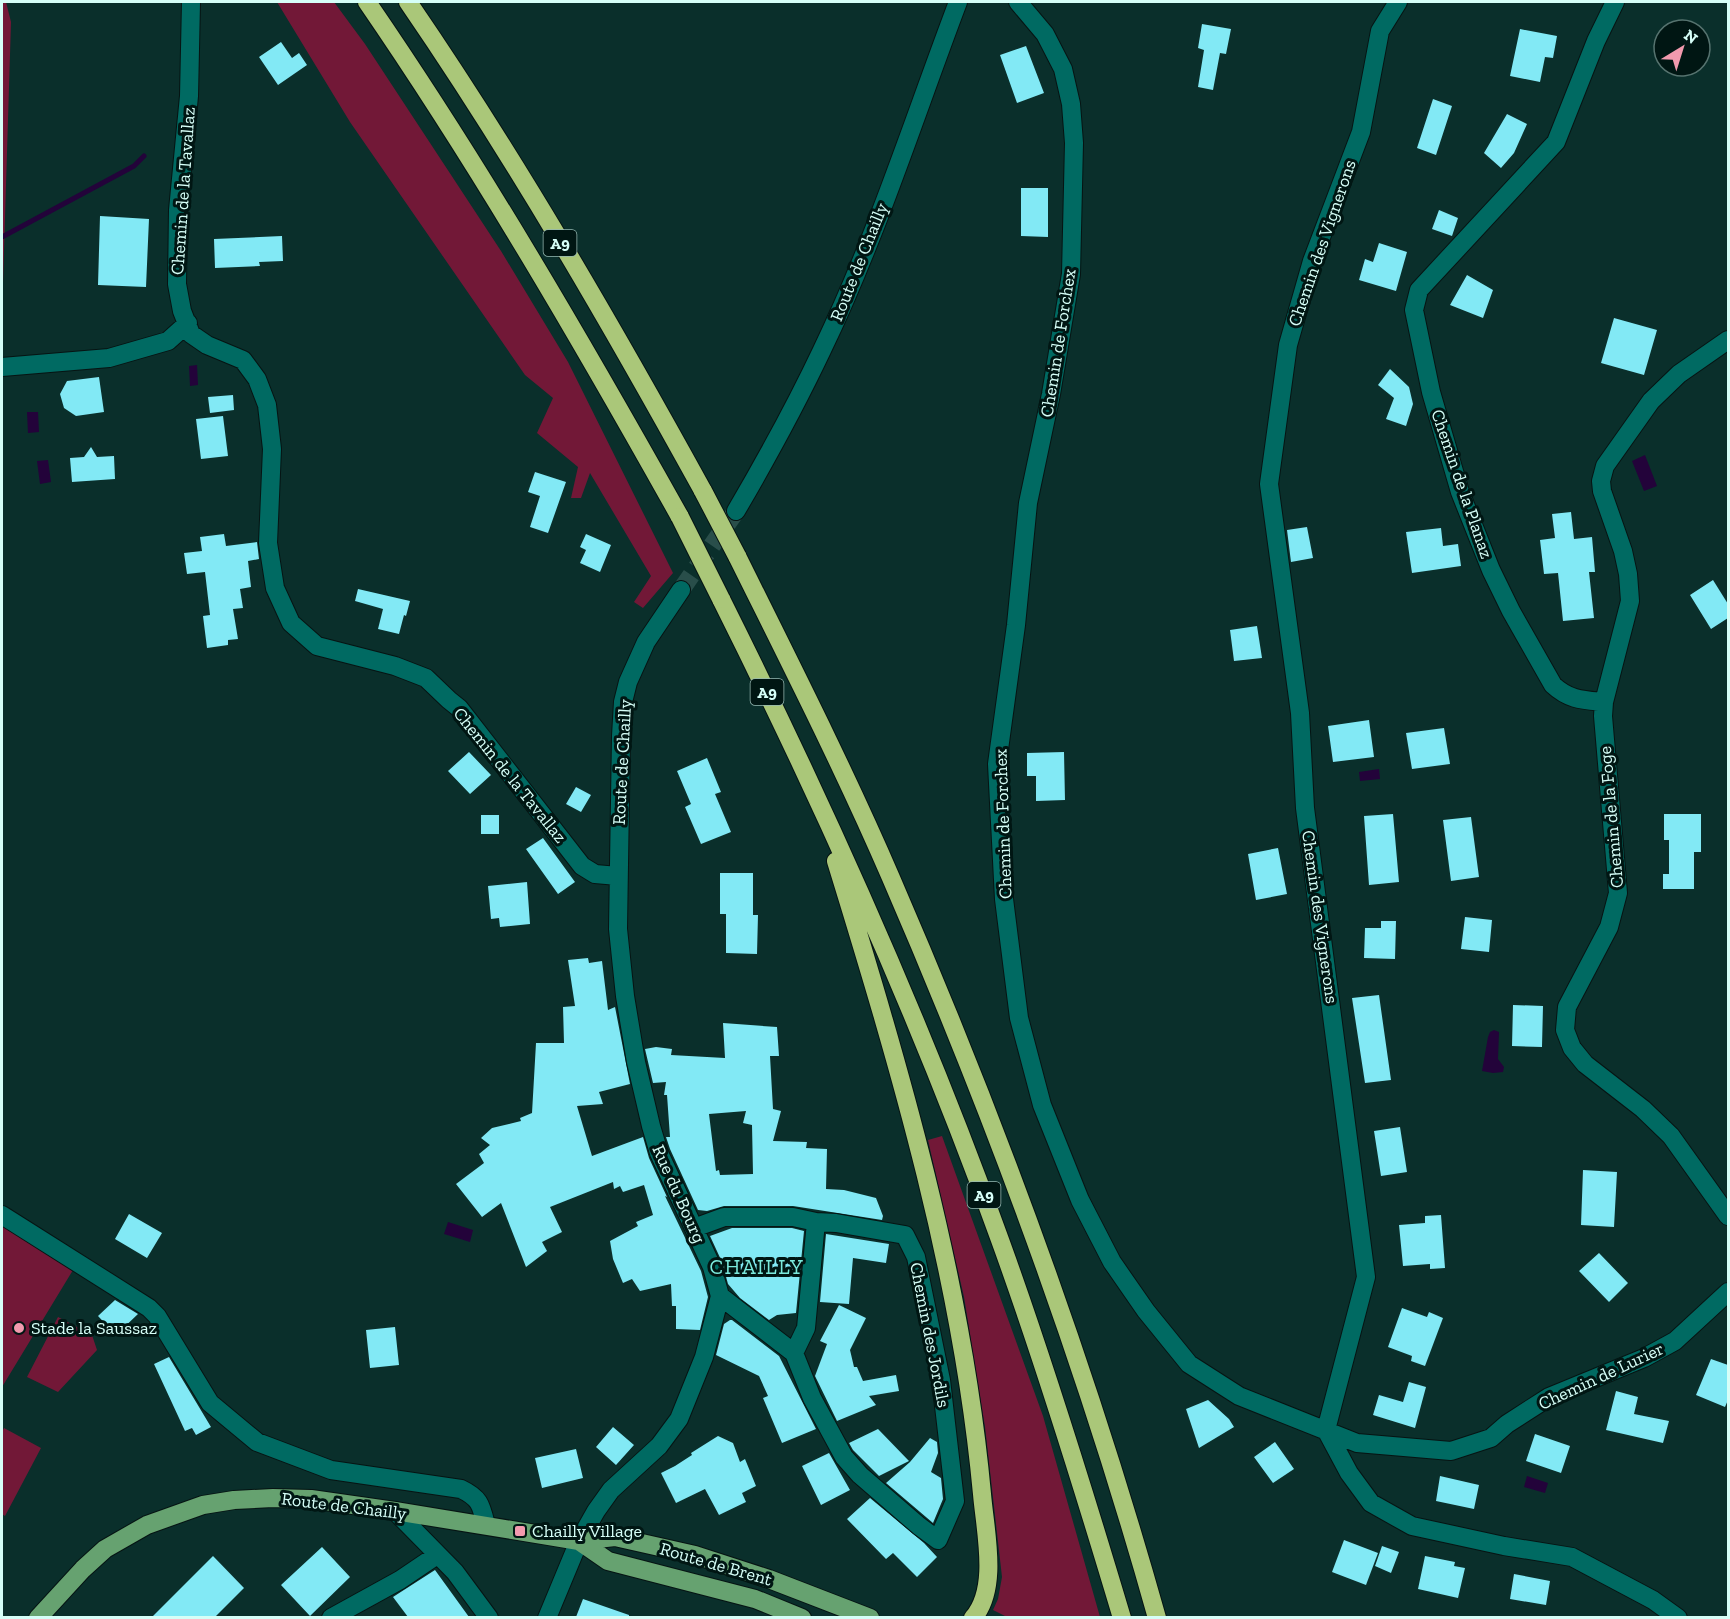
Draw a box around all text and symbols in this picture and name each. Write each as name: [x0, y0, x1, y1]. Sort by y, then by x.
north arrow: [1652, 18, 1712, 78]
text: N: [1680, 25, 1702, 48]
street label: Chemin de la Tavallaz: [166, 106, 200, 276]
street label: Chemin des Vignerons: [1283, 157, 1361, 329]
street label: Route de Chailly: [825, 199, 893, 324]
road number: A9: [544, 230, 576, 256]
street label: Chemin de Forchex: [1035, 267, 1081, 419]
street label: Chemin de la Planaz: [1426, 407, 1498, 561]
road number: A9: [750, 679, 783, 705]
street label: Route de Chailly: [608, 698, 636, 825]
street label: Chemin de la Tavallaz: [449, 703, 571, 847]
street label: Chemin de la Foge: [1594, 745, 1628, 889]
street label: Chemin de Forchex: [989, 749, 1017, 899]
street label: Chemin des Vignerons: [1297, 829, 1343, 1005]
street label: Rue du Bourg: [648, 1141, 711, 1247]
road number: A9: [968, 1182, 1000, 1208]
district label: CHAILLY: [709, 1254, 805, 1279]
street label: Chemin des Jordils: [905, 1261, 955, 1409]
place label: Stade la Saussaz: [31, 1317, 157, 1339]
marker: Stade la Saussaz: [12, 1321, 26, 1335]
street label: Chemin de Lurier: [1535, 1337, 1667, 1415]
street label: Route de Chailly: [280, 1487, 409, 1525]
place label: Chailly Village: [532, 1520, 642, 1542]
marker: Chailly Village: [513, 1524, 527, 1538]
street label: Route de Brent: [657, 1537, 775, 1591]

